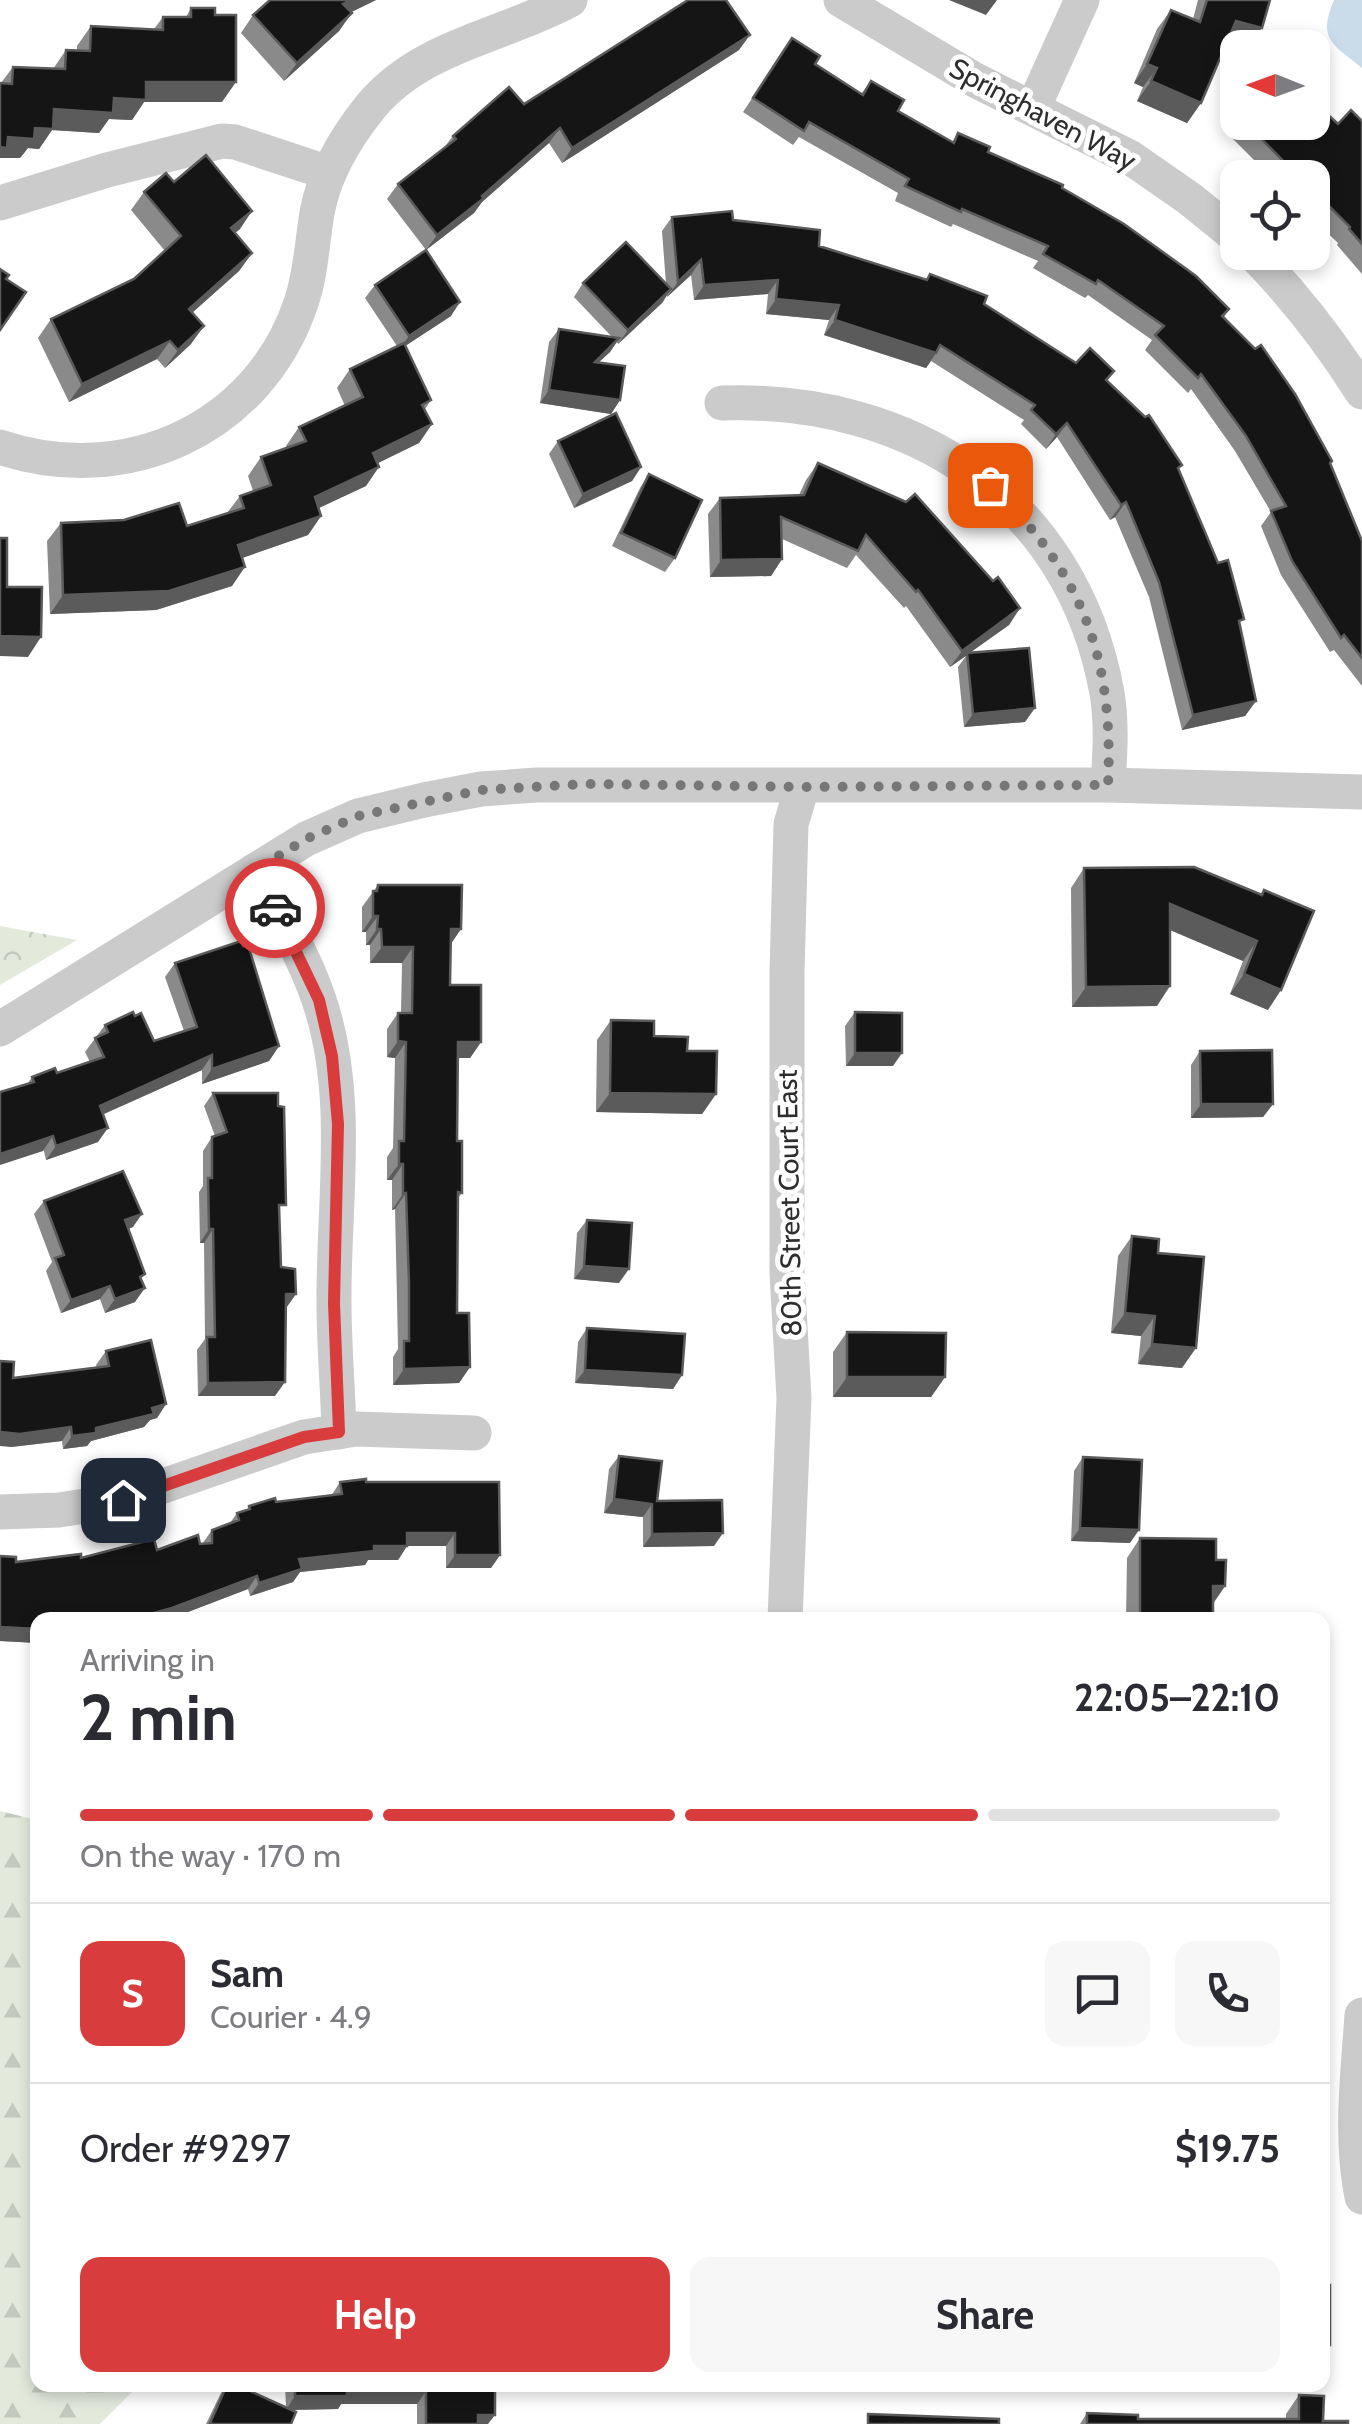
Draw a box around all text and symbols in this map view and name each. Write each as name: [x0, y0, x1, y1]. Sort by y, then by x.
north arrow: [1220, 30, 1330, 140]
map controls: [1220, 30, 1330, 270]
street label: Springhaven Way: [944, 51, 1142, 177]
button: locate: [1220, 160, 1330, 270]
pin: [948, 443, 1033, 528]
icon: bag: [963, 458, 1018, 513]
courier: [225, 858, 325, 958]
icon: car: [248, 881, 303, 936]
street label: 80th Street Court East: [770, 1069, 808, 1337]
pin: [81, 1458, 166, 1543]
icon: home: [96, 1473, 151, 1528]
text: Arriving in: [80, 1640, 215, 1679]
text: 22:05–22:10: [1074, 1674, 1280, 1721]
text: 2 min: [80, 1677, 237, 1756]
text: On the way · 170 m: [80, 1836, 341, 1875]
button: chat: [1045, 1941, 1150, 2046]
button: phone: [1175, 1941, 1280, 2046]
text: Sam: [210, 1950, 284, 1997]
text: S: [121, 1970, 144, 2017]
text: Courier · 4.9: [210, 1997, 372, 2036]
text: Order #9297: [80, 2125, 291, 2172]
text: $19.75: [1175, 2125, 1280, 2172]
button: Help: [80, 2257, 670, 2372]
button: Share: [690, 2257, 1280, 2372]

